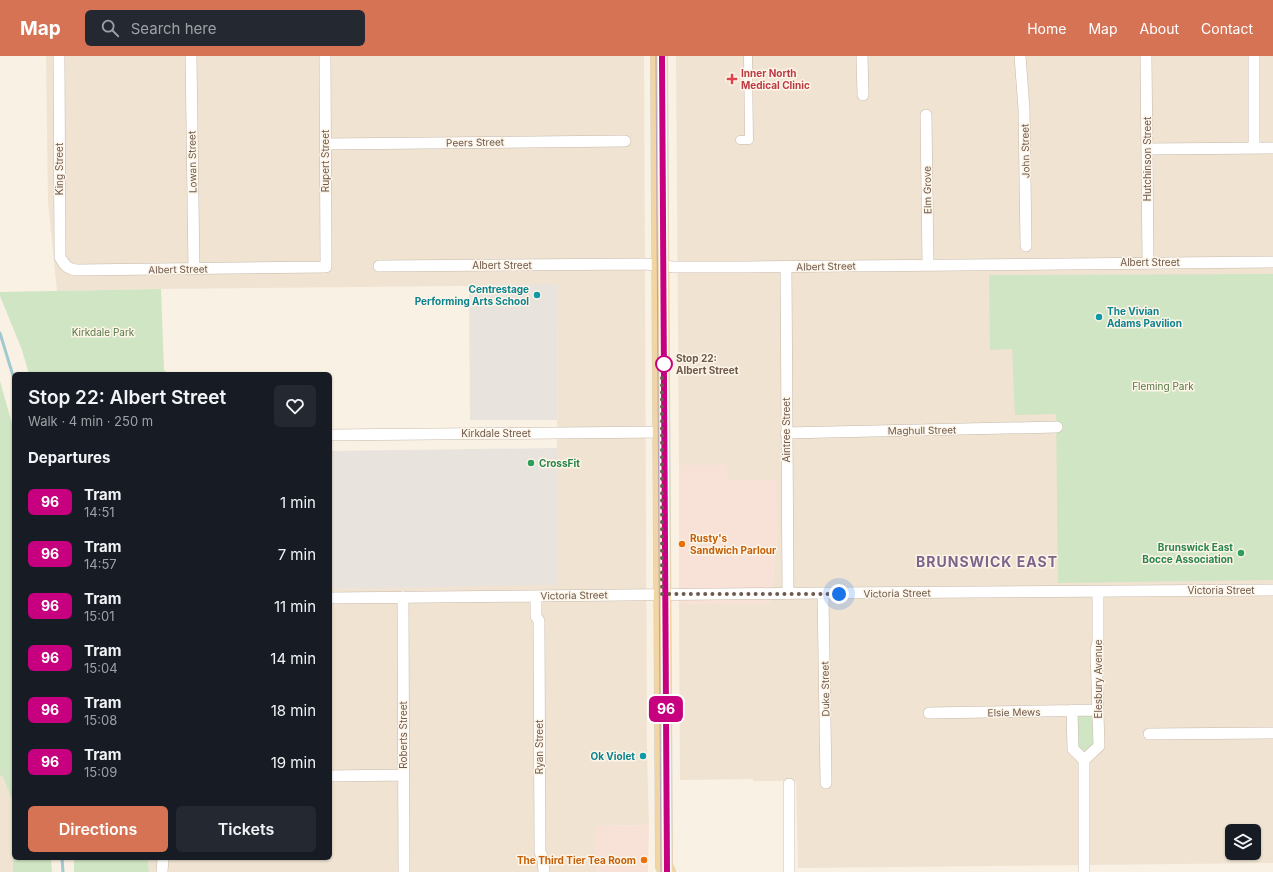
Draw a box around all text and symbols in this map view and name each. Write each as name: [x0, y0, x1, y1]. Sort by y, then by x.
search box: [85, 10, 365, 46]
text: Map: [20, 17, 61, 40]
icon: search: [99, 17, 121, 39]
text: Search here: [131, 19, 216, 38]
text: Home: [1027, 20, 1066, 37]
text: Map: [1088, 20, 1118, 37]
text: About: [1140, 20, 1179, 37]
text: Contact: [1201, 20, 1253, 37]
place label: Inner North Medical Clinic: [741, 67, 810, 91]
marker: Inner North Medical Clinic: [726, 73, 738, 85]
street label: Hutchinson Street: [1141, 116, 1153, 201]
street label: John Street: [1019, 123, 1031, 178]
street label: Rupert Street: [319, 129, 331, 192]
street label: Lowan Street: [185, 130, 199, 193]
street label: Peers Street: [446, 135, 505, 149]
street label: King Street: [53, 142, 65, 195]
street label: Elm Grove: [921, 166, 933, 214]
street label: Albert Street: [1120, 256, 1180, 268]
street label: Albert Street: [472, 259, 532, 271]
street label: Albert Street: [796, 259, 857, 273]
street label: Albert Street: [148, 262, 209, 276]
place label: Centrestage Performing Arts School: [415, 283, 529, 308]
marker: Centrestage Performing Arts School: [532, 290, 542, 300]
place label: The Vivian Adams Pavilion: [1107, 305, 1182, 329]
marker: The Vivian Adams Pavilion: [1094, 312, 1104, 322]
park label: Kirkdale Park: [72, 326, 135, 338]
place label: Stop 22: Albert Street: [676, 352, 739, 376]
marker: Stop 22: Albert Street: [655, 355, 673, 373]
park label: Fleming Park: [1132, 380, 1194, 392]
button: heart: [274, 385, 316, 427]
text: Stop 22: Albert Street: [28, 386, 226, 409]
street label: Aintree Street: [780, 397, 792, 462]
text: Walk · 4 min · 250 m: [28, 413, 153, 429]
street label: Maghull Street: [888, 423, 957, 437]
street label: Kirkdale Street: [461, 427, 531, 439]
text: Departures: [28, 448, 110, 467]
place label: CrossFit: [539, 457, 580, 469]
marker: CrossFit: [526, 458, 536, 468]
text: Tram: [84, 485, 121, 504]
text: 96: [41, 493, 59, 510]
text: 1 min: [280, 493, 316, 512]
text: 14:51: [84, 504, 115, 520]
place label: Rusty's Sandwich Parlour: [690, 532, 776, 556]
text: Tram: [84, 537, 121, 556]
marker: Rusty's Sandwich Parlour: [677, 539, 687, 549]
place label: Brunswick East Bocce Association: [1142, 541, 1233, 565]
text: 96: [41, 545, 59, 562]
text: 7 min: [278, 545, 316, 564]
marker: Brunswick East Bocce Association: [1236, 548, 1246, 558]
district label: BRUNSWICK EAST: [916, 553, 1058, 570]
text: 14:57: [84, 556, 117, 572]
your location: [829, 584, 849, 604]
street label: Victoria Street: [1187, 584, 1255, 596]
street label: Victoria Street: [863, 586, 931, 600]
street label: Victoria Street: [540, 588, 608, 602]
text: Tram: [84, 589, 121, 608]
text: 96: [41, 597, 59, 614]
text: 11 min: [274, 597, 316, 616]
text: 15:01: [84, 608, 114, 624]
street label: Elesbury Avenue: [1092, 639, 1104, 719]
text: Tram: [84, 641, 121, 660]
text: 96: [41, 649, 59, 666]
text: 14 min: [270, 649, 316, 668]
text: 15:04: [84, 660, 118, 676]
street label: Duke Street: [819, 661, 831, 717]
text: Tram: [84, 693, 121, 712]
line badge: 96: [648, 696, 684, 722]
street label: Roberts Street: [397, 700, 409, 769]
text: 96: [657, 700, 675, 717]
text: 96: [41, 701, 59, 718]
text: 18 min: [271, 701, 316, 720]
street label: Elsie Mews: [987, 706, 1041, 718]
text: 15:08: [84, 712, 117, 728]
street label: Ryan Street: [533, 719, 545, 774]
text: Tram: [84, 745, 121, 764]
place label: Ok Violet: [590, 750, 635, 762]
marker: Ok Violet: [638, 751, 648, 761]
text: 96: [41, 753, 59, 770]
text: 19 min: [271, 753, 316, 772]
text: 15:09: [84, 764, 117, 780]
button: Directions: [28, 806, 168, 852]
button: Tickets: [176, 806, 316, 852]
map controls: [1225, 824, 1261, 860]
button: layers: [1225, 824, 1261, 860]
place label: The Third Tier Tea Room: [517, 854, 636, 866]
marker: The Third Tier Tea Room: [639, 855, 649, 865]

